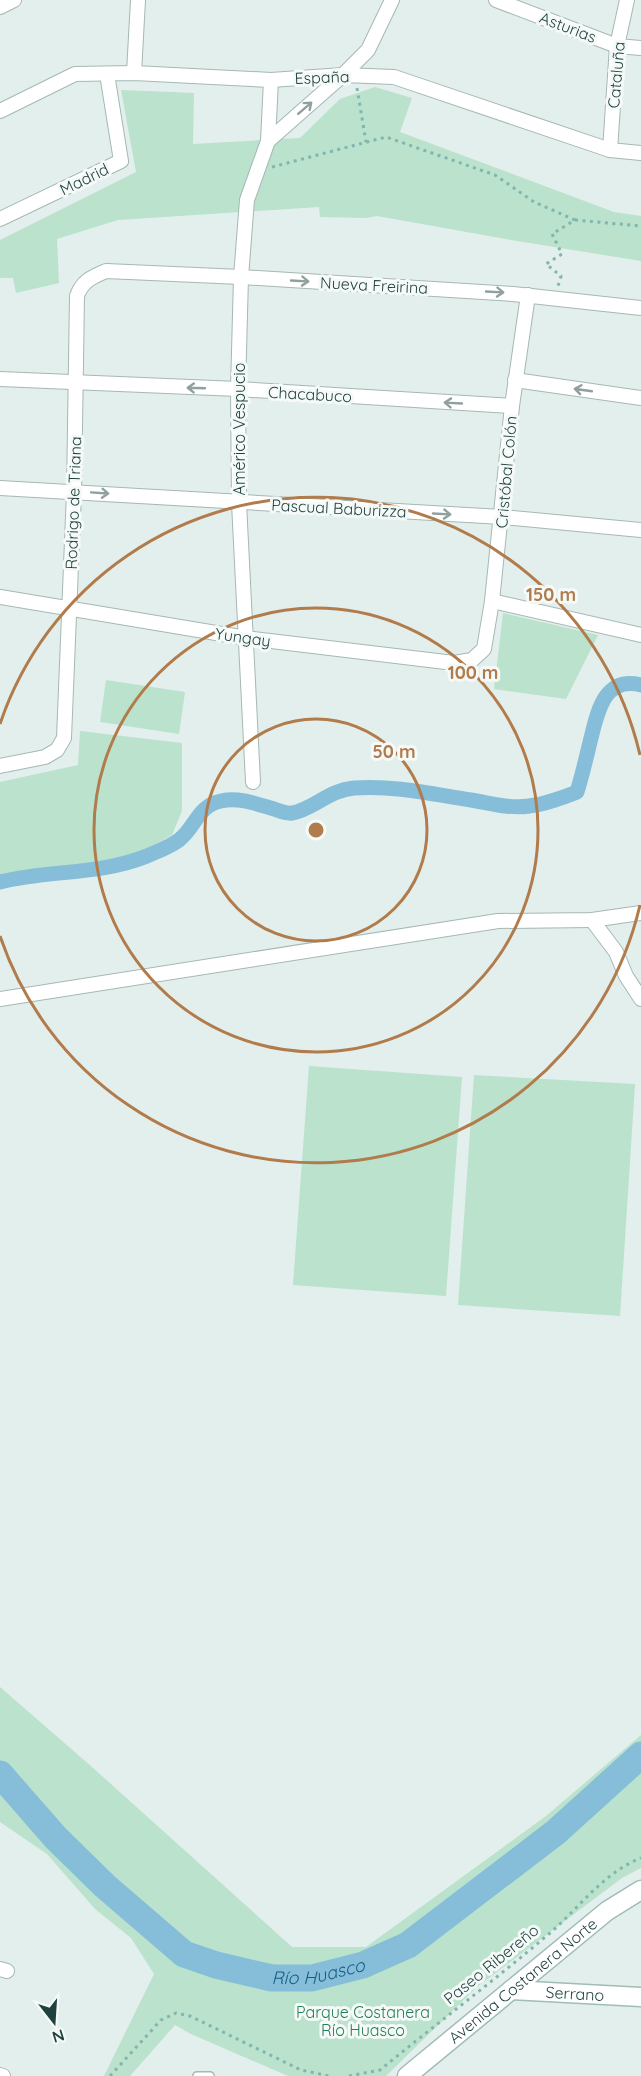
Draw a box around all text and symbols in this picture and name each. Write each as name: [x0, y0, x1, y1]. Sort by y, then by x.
street label: Asturias: [537, 7, 599, 47]
street label: Cataluña: [603, 41, 629, 109]
street label: España: [294, 66, 350, 88]
one-way arrow: [297, 101, 312, 115]
street label: Madrid: [56, 159, 112, 199]
street label: Nueva Freirina: [320, 272, 428, 298]
one-way arrow: [289, 275, 309, 286]
one-way arrow: [484, 287, 504, 298]
street label: Américo Vespucio: [229, 363, 249, 495]
one-way arrow: [186, 382, 206, 394]
street label: Chacabuco: [268, 382, 352, 406]
one-way arrow: [574, 384, 593, 395]
one-way arrow: [444, 397, 464, 408]
street label: Cristóbal Colón: [491, 415, 521, 529]
street label: Rodrigo de Triana: [61, 436, 85, 570]
one-way arrow: [90, 488, 110, 499]
street label: Pascual Baburizza: [271, 494, 407, 522]
one-way arrow: [431, 509, 451, 520]
text: 150 m: [526, 583, 576, 606]
street label: Yungay: [214, 623, 272, 651]
text: 100 m: [448, 661, 498, 684]
text: 50 m: [372, 740, 416, 763]
centre of rings: [306, 820, 326, 840]
street label: Avenida Costanera Norte: [444, 1913, 601, 2048]
street label: Paseo Ribereño: [439, 1920, 543, 2008]
water label: Río Huasco: [272, 1953, 368, 1989]
street label: Serrano: [545, 1982, 605, 2005]
north arrow: [24, 1992, 84, 2052]
park label: Parque Costanera Río Huasco: [296, 2002, 430, 2040]
text: N: [50, 2025, 67, 2048]

